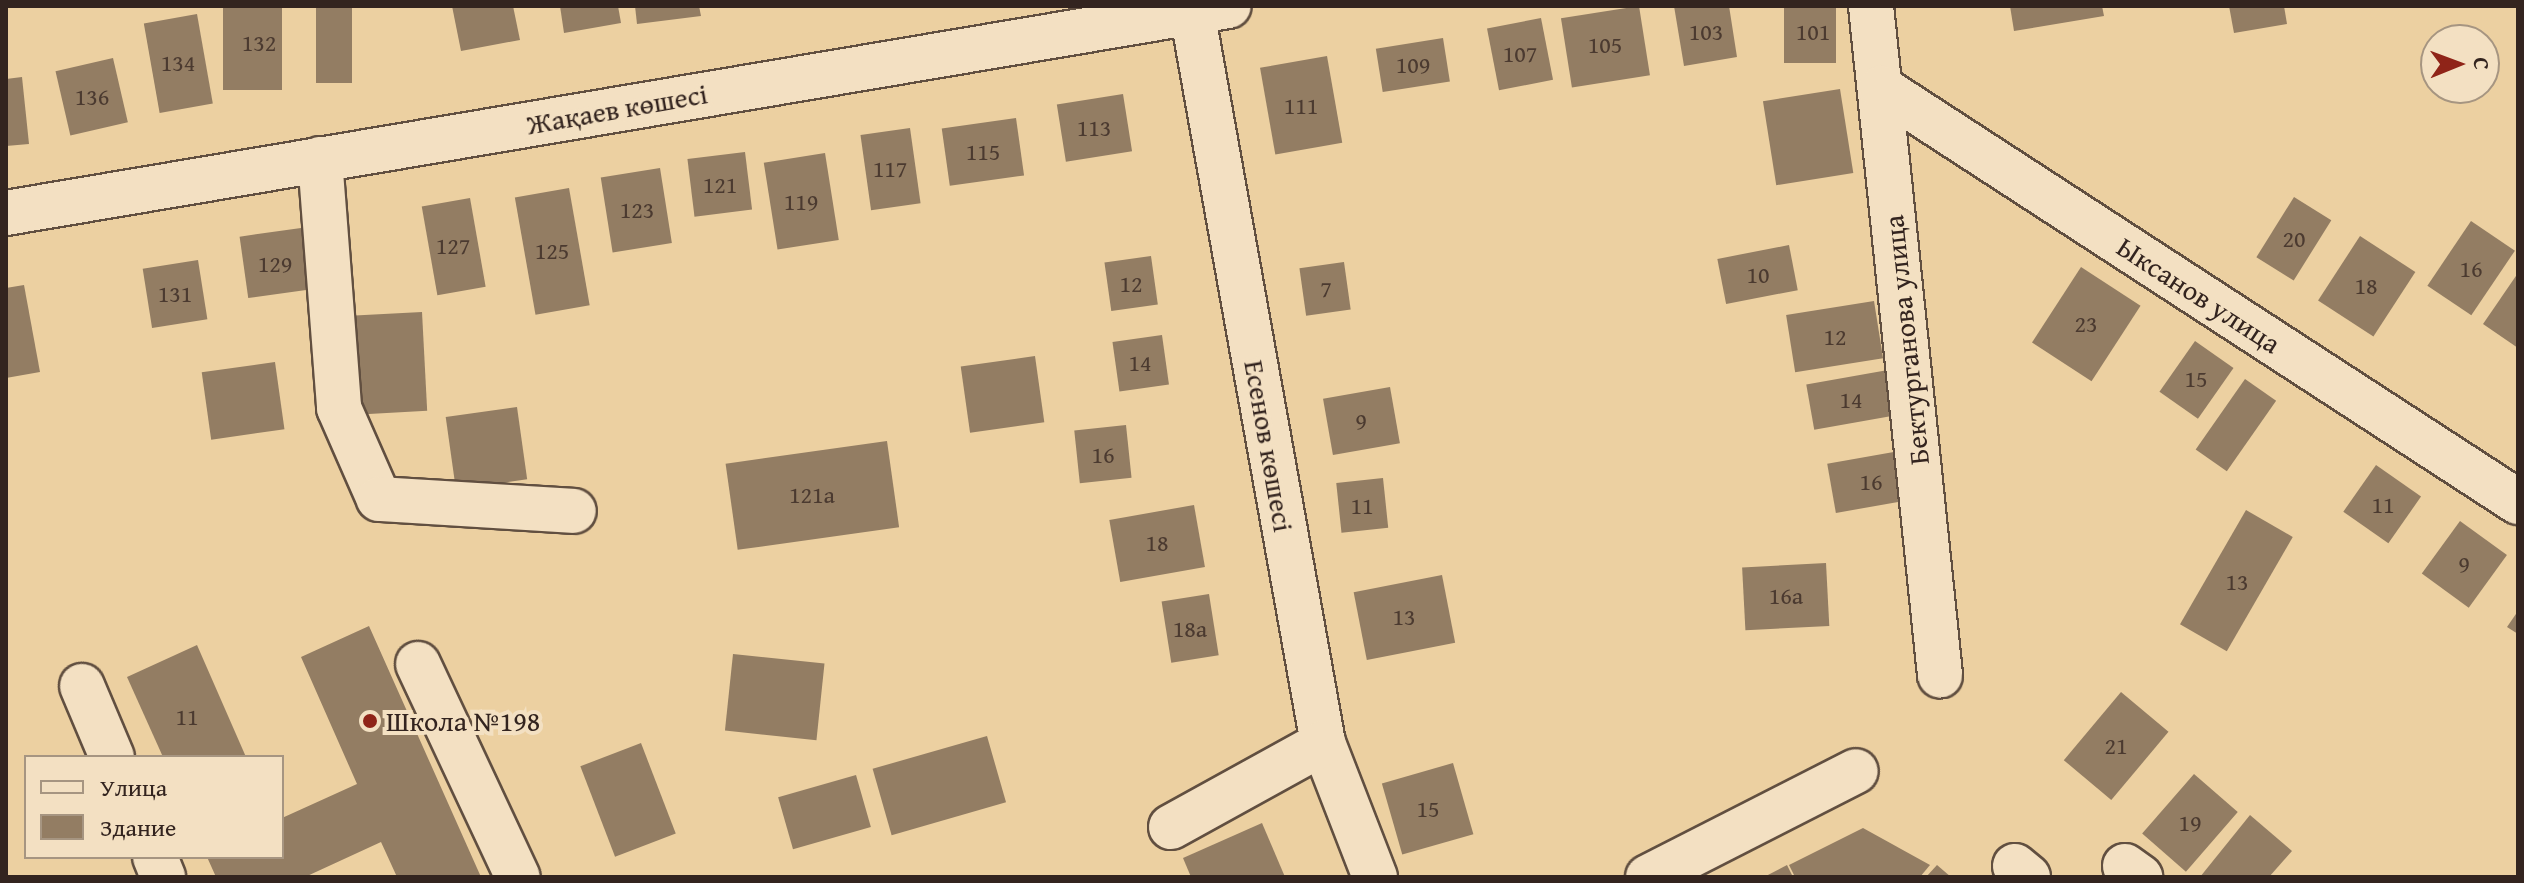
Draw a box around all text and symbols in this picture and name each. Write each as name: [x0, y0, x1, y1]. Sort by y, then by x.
house number: 103: [1689, 18, 1723, 46]
house number: 101: [1796, 18, 1830, 46]
north arrow: [2420, 24, 2500, 104]
house number: 132: [242, 29, 276, 57]
house number: 105: [1588, 31, 1622, 59]
house number: 107: [1503, 40, 1537, 68]
house number: 134: [161, 49, 195, 77]
house number: 109: [1396, 51, 1430, 79]
text: С: [2466, 57, 2498, 70]
street label: Жақаев көшесі: [524, 77, 710, 141]
house number: 136: [75, 83, 109, 111]
house number: 111: [1284, 92, 1318, 120]
house number: 113: [1077, 114, 1111, 142]
house number: 115: [966, 138, 1000, 166]
house number: 117: [873, 155, 907, 183]
house number: 121: [703, 171, 737, 199]
house number: 119: [784, 188, 818, 216]
house number: 123: [620, 196, 654, 224]
street label: Бектурганова улица: [1876, 213, 1936, 467]
house number: 20: [2282, 225, 2306, 253]
street label: Ыксанов улица: [2111, 230, 2287, 360]
house number: 127: [436, 232, 470, 260]
house number: 125: [535, 237, 569, 265]
house number: 129: [258, 250, 292, 278]
house number: 16: [2459, 255, 2483, 283]
house number: 10: [1746, 261, 1770, 289]
house number: 12: [1119, 270, 1143, 298]
house number: 18: [2354, 272, 2378, 300]
house number: 7: [1320, 275, 1332, 303]
house number: 131: [158, 280, 192, 308]
house number: 23: [2074, 310, 2098, 338]
house number: 12: [1823, 323, 1847, 351]
house number: 14: [1128, 349, 1152, 377]
street label: Есенов көшесі: [1237, 358, 1301, 534]
house number: 15: [2184, 365, 2208, 393]
house number: 14: [1839, 386, 1863, 414]
house number: 9: [1355, 407, 1367, 435]
house number: 16: [1091, 441, 1115, 469]
house number: 16: [1859, 468, 1883, 496]
house number: 121а: [789, 481, 835, 509]
house number: 11: [2371, 491, 2395, 519]
house number: 11: [1350, 492, 1374, 520]
house number: 18: [1145, 529, 1169, 557]
house number: 9: [2458, 550, 2470, 578]
house number: 13: [2225, 568, 2249, 596]
house number: 16а: [1769, 582, 1803, 610]
house number: 13: [1392, 603, 1416, 631]
house number: 18а: [1173, 615, 1207, 643]
house number: 11: [175, 703, 199, 731]
place label: Школа №198: [386, 704, 540, 738]
marker: Школа №198: [361, 712, 379, 730]
house number: 21: [2104, 732, 2128, 760]
legend: [24, 755, 284, 859]
text: Улица: [100, 770, 167, 805]
house number: 15: [1416, 795, 1440, 823]
house number: 19: [2178, 809, 2202, 837]
text: Здание: [100, 810, 176, 845]

